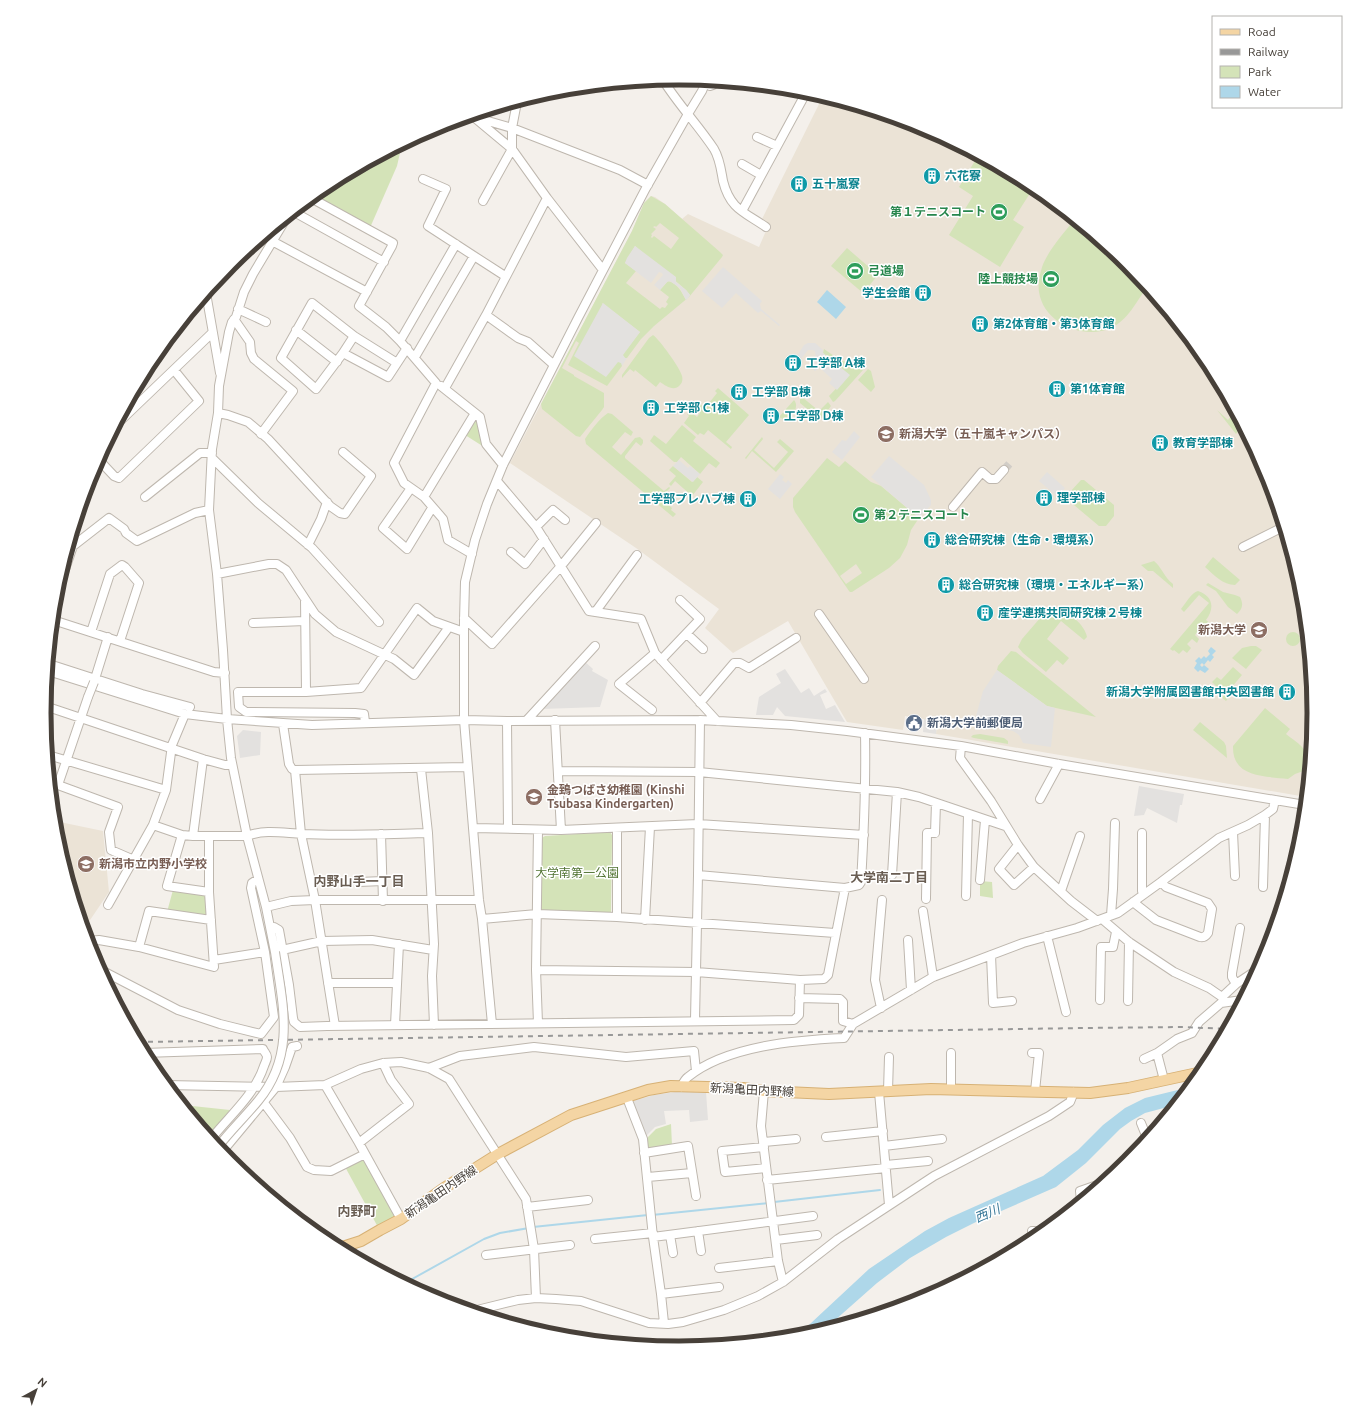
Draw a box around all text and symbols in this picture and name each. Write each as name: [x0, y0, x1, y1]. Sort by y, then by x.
legend: [1212, 16, 1342, 108]
text: Road: [1248, 25, 1276, 38]
text: Railway: [1248, 45, 1289, 58]
text: Park: [1248, 65, 1272, 78]
text: Water: [1248, 85, 1281, 98]
building icon: 六花寮: [922, 166, 942, 186]
place label: 六花寮: [945, 169, 981, 182]
building icon: 五十嵐寮: [789, 174, 809, 194]
place label: 五十嵐寮: [812, 177, 860, 190]
sports icon: 第１テニスコート: [989, 202, 1009, 222]
place label: 第１テニスコート: [890, 205, 986, 218]
sports icon: 弓道場: [845, 261, 865, 281]
place label: 弓道場: [868, 264, 904, 277]
sports icon: 陸上競技場: [1041, 269, 1061, 289]
place label: 陸上競技場: [978, 272, 1038, 285]
building icon: 学生会館: [913, 283, 933, 303]
place label: 学生会館: [862, 286, 910, 299]
building icon: 第2体育館・第3体育館: [970, 314, 990, 334]
place label: 第2体育館・第3体育館: [993, 317, 1115, 330]
building icon: 工学部 A棟: [783, 353, 803, 373]
place label: 工学部 A棟: [806, 356, 865, 369]
building icon: 第1体育館: [1047, 379, 1067, 399]
building icon: 工学部 B棟: [729, 382, 749, 402]
place label: 第1体育館: [1070, 382, 1125, 395]
place label: 工学部 B棟: [752, 385, 811, 398]
building icon: 工学部 C1棟: [641, 398, 661, 418]
place label: 工学部 C1棟: [664, 401, 729, 414]
building icon: 工学部 D棟: [761, 406, 781, 426]
place label: 工学部 D棟: [784, 409, 844, 422]
school or university icon: 新潟大学（五十嵐キャンパス）: [876, 424, 896, 444]
place label: 新潟大学（五十嵐キャンパス）: [899, 427, 1067, 440]
building icon: 教育学部棟: [1150, 433, 1170, 453]
place label: 教育学部棟: [1173, 436, 1233, 449]
building icon: 理学部棟: [1034, 488, 1054, 508]
building icon: 工学部プレハブ棟: [738, 489, 758, 509]
place label: 理学部棟: [1057, 491, 1105, 504]
place label: 工学部プレハブ棟: [639, 492, 735, 505]
sports icon: 第２テニスコート: [851, 505, 871, 525]
place label: 第２テニスコート: [874, 508, 970, 521]
building icon: 総合研究棟（生命・環境系）: [922, 530, 942, 550]
place label: 総合研究棟（生命・環境系）: [945, 533, 1101, 546]
building icon: 総合研究棟（環境・エネルギー系）: [936, 575, 956, 595]
place label: 総合研究棟（環境・エネルギー系）: [959, 578, 1151, 591]
building icon: 産学連携共同研究棟２号棟: [975, 603, 995, 623]
place label: 産学連携共同研究棟２号棟: [998, 606, 1142, 619]
school or university icon: 新潟大学: [1249, 620, 1269, 640]
place label: 新潟大学: [1198, 623, 1246, 636]
building icon: 新潟大学附属図書館中央図書館: [1277, 682, 1297, 702]
place label: 新潟大学附属図書館中央図書館: [1106, 685, 1274, 698]
public building icon: 新潟大学前郵便局: [904, 713, 924, 733]
place label: 新潟大学前郵便局: [927, 716, 1023, 729]
place label: 金鵄つばさ幼稚園 (Kinshi Tsubasa Kindergarten): [547, 783, 685, 811]
school or university icon: 金鵄つばさ幼稚園 (Kinshi Tsubasa Kindergarten): [524, 787, 544, 807]
school or university icon: 新潟市立内野小学校: [76, 854, 96, 874]
place label: 新潟市立内野小学校: [99, 857, 207, 870]
park label: 大学南第一公園: [535, 866, 619, 879]
district label: 大学南二丁目: [850, 870, 928, 884]
district label: 内野山手一丁目: [313, 874, 405, 888]
street label: 新潟亀田内野線: [710, 1081, 794, 1098]
street label: 新潟亀田内野線: [402, 1163, 479, 1220]
water label: 西川: [972, 1201, 1004, 1225]
district label: 内野町: [337, 1204, 377, 1218]
north arrow: [16, 1370, 56, 1410]
text: N: [35, 1375, 49, 1390]

